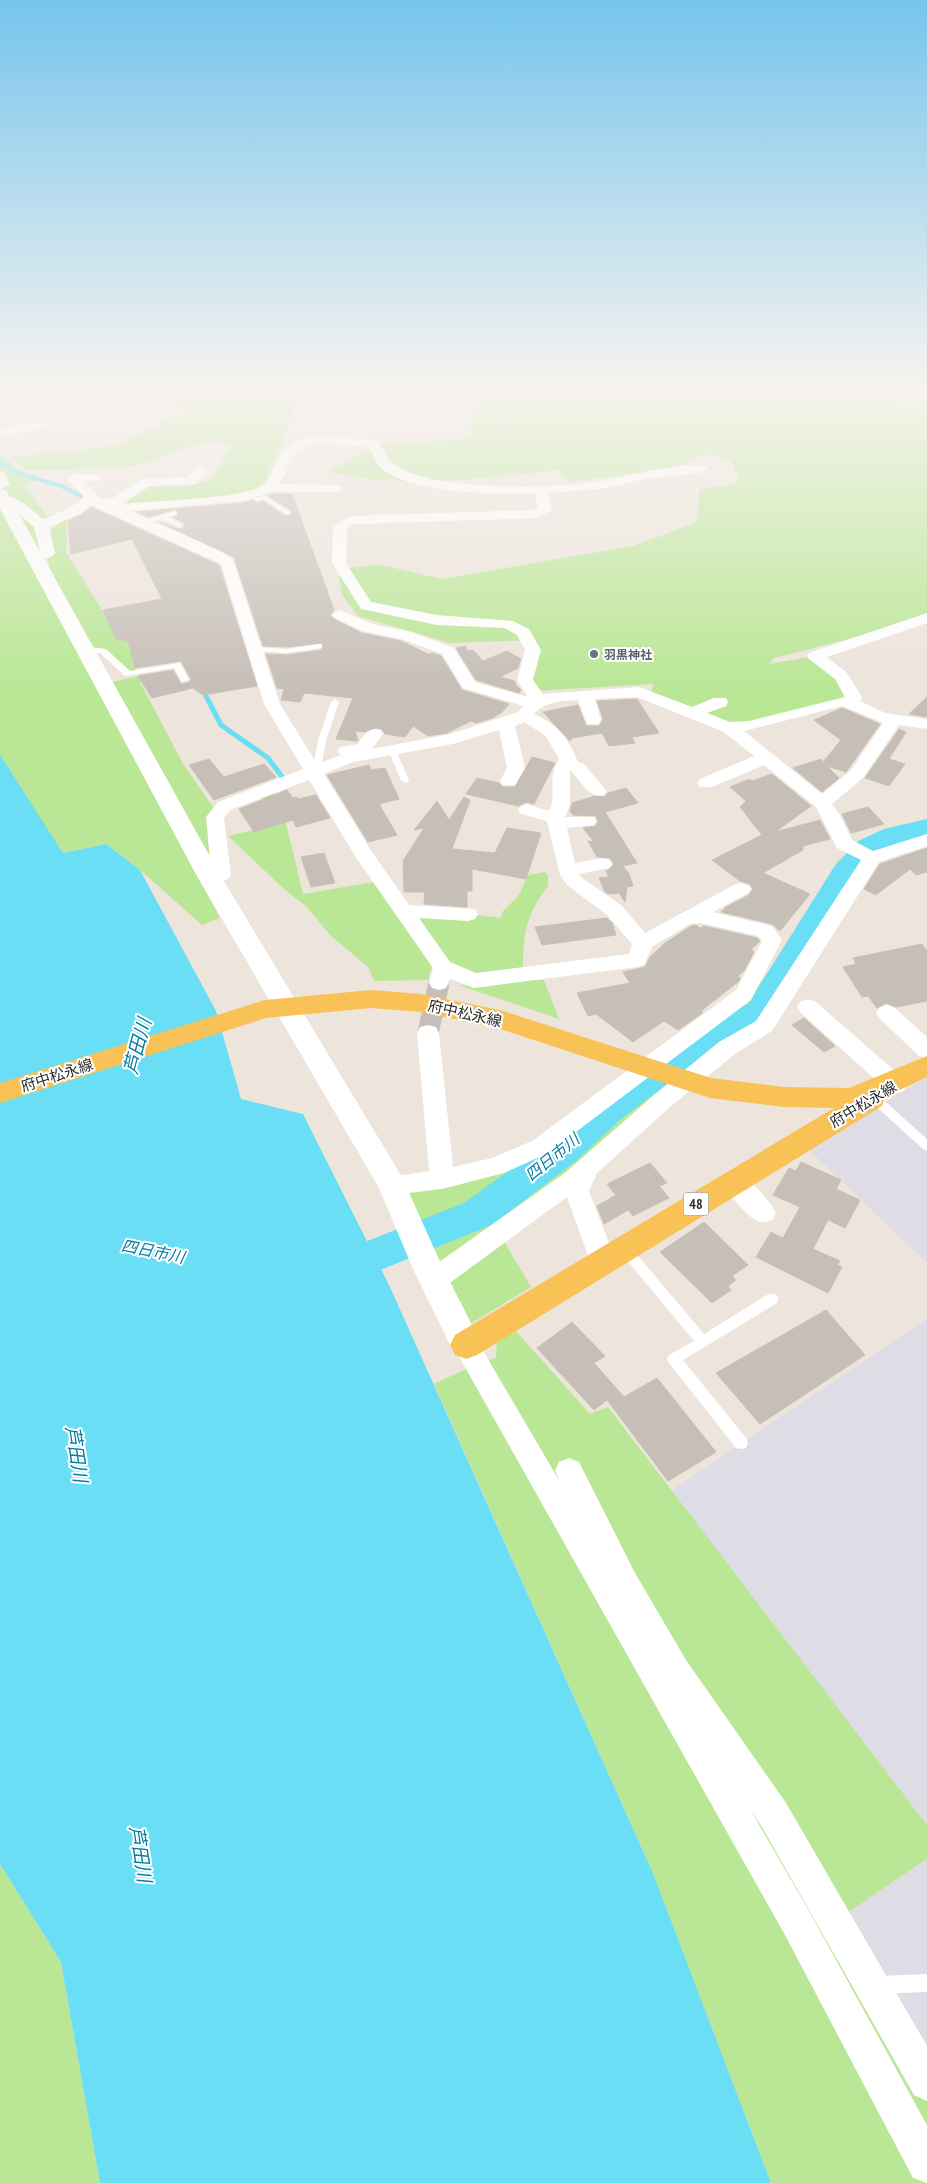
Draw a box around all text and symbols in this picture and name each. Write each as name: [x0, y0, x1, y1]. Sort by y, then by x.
place label: 羽黒神社: [604, 647, 652, 662]
marker: 羽黒神社: [588, 648, 600, 660]
street label: 府中松永線: [426, 995, 504, 1031]
water label: 芦田川: [118, 1013, 156, 1077]
street label: 府中松永線: [18, 1054, 96, 1096]
street label: 府中松永線: [826, 1077, 900, 1131]
water label: 四日市川: [521, 1128, 585, 1185]
road number: 48: [684, 1192, 708, 1216]
water label: 四日市川: [120, 1235, 188, 1267]
water label: 芦田川: [61, 1424, 94, 1486]
water label: 芦田川: [125, 1824, 158, 1886]

